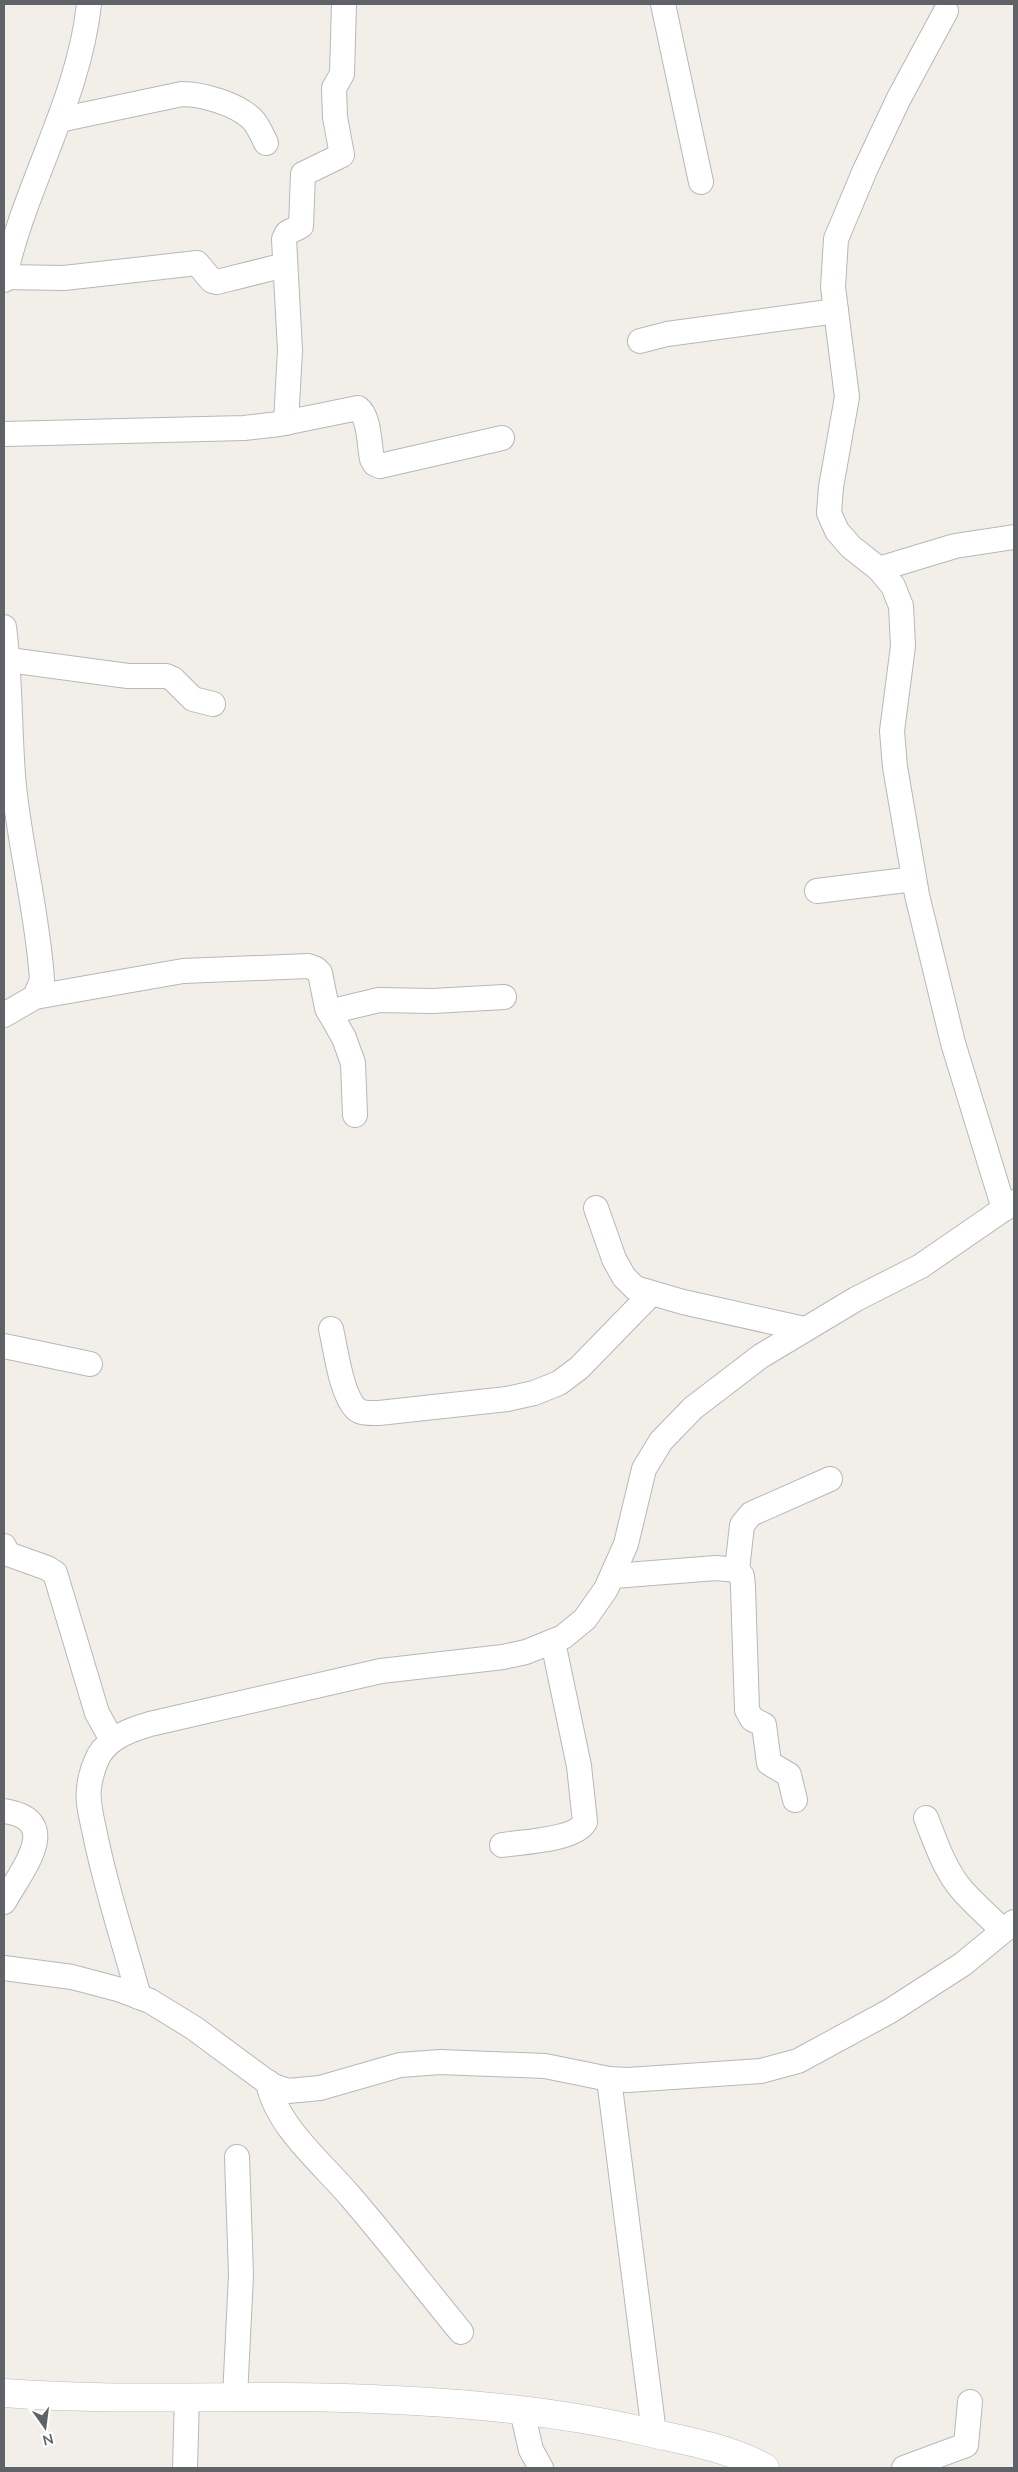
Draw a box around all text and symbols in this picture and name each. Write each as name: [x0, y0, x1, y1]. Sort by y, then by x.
north arrow: [20, 2402, 70, 2452]
text: N: [41, 2430, 55, 2450]

